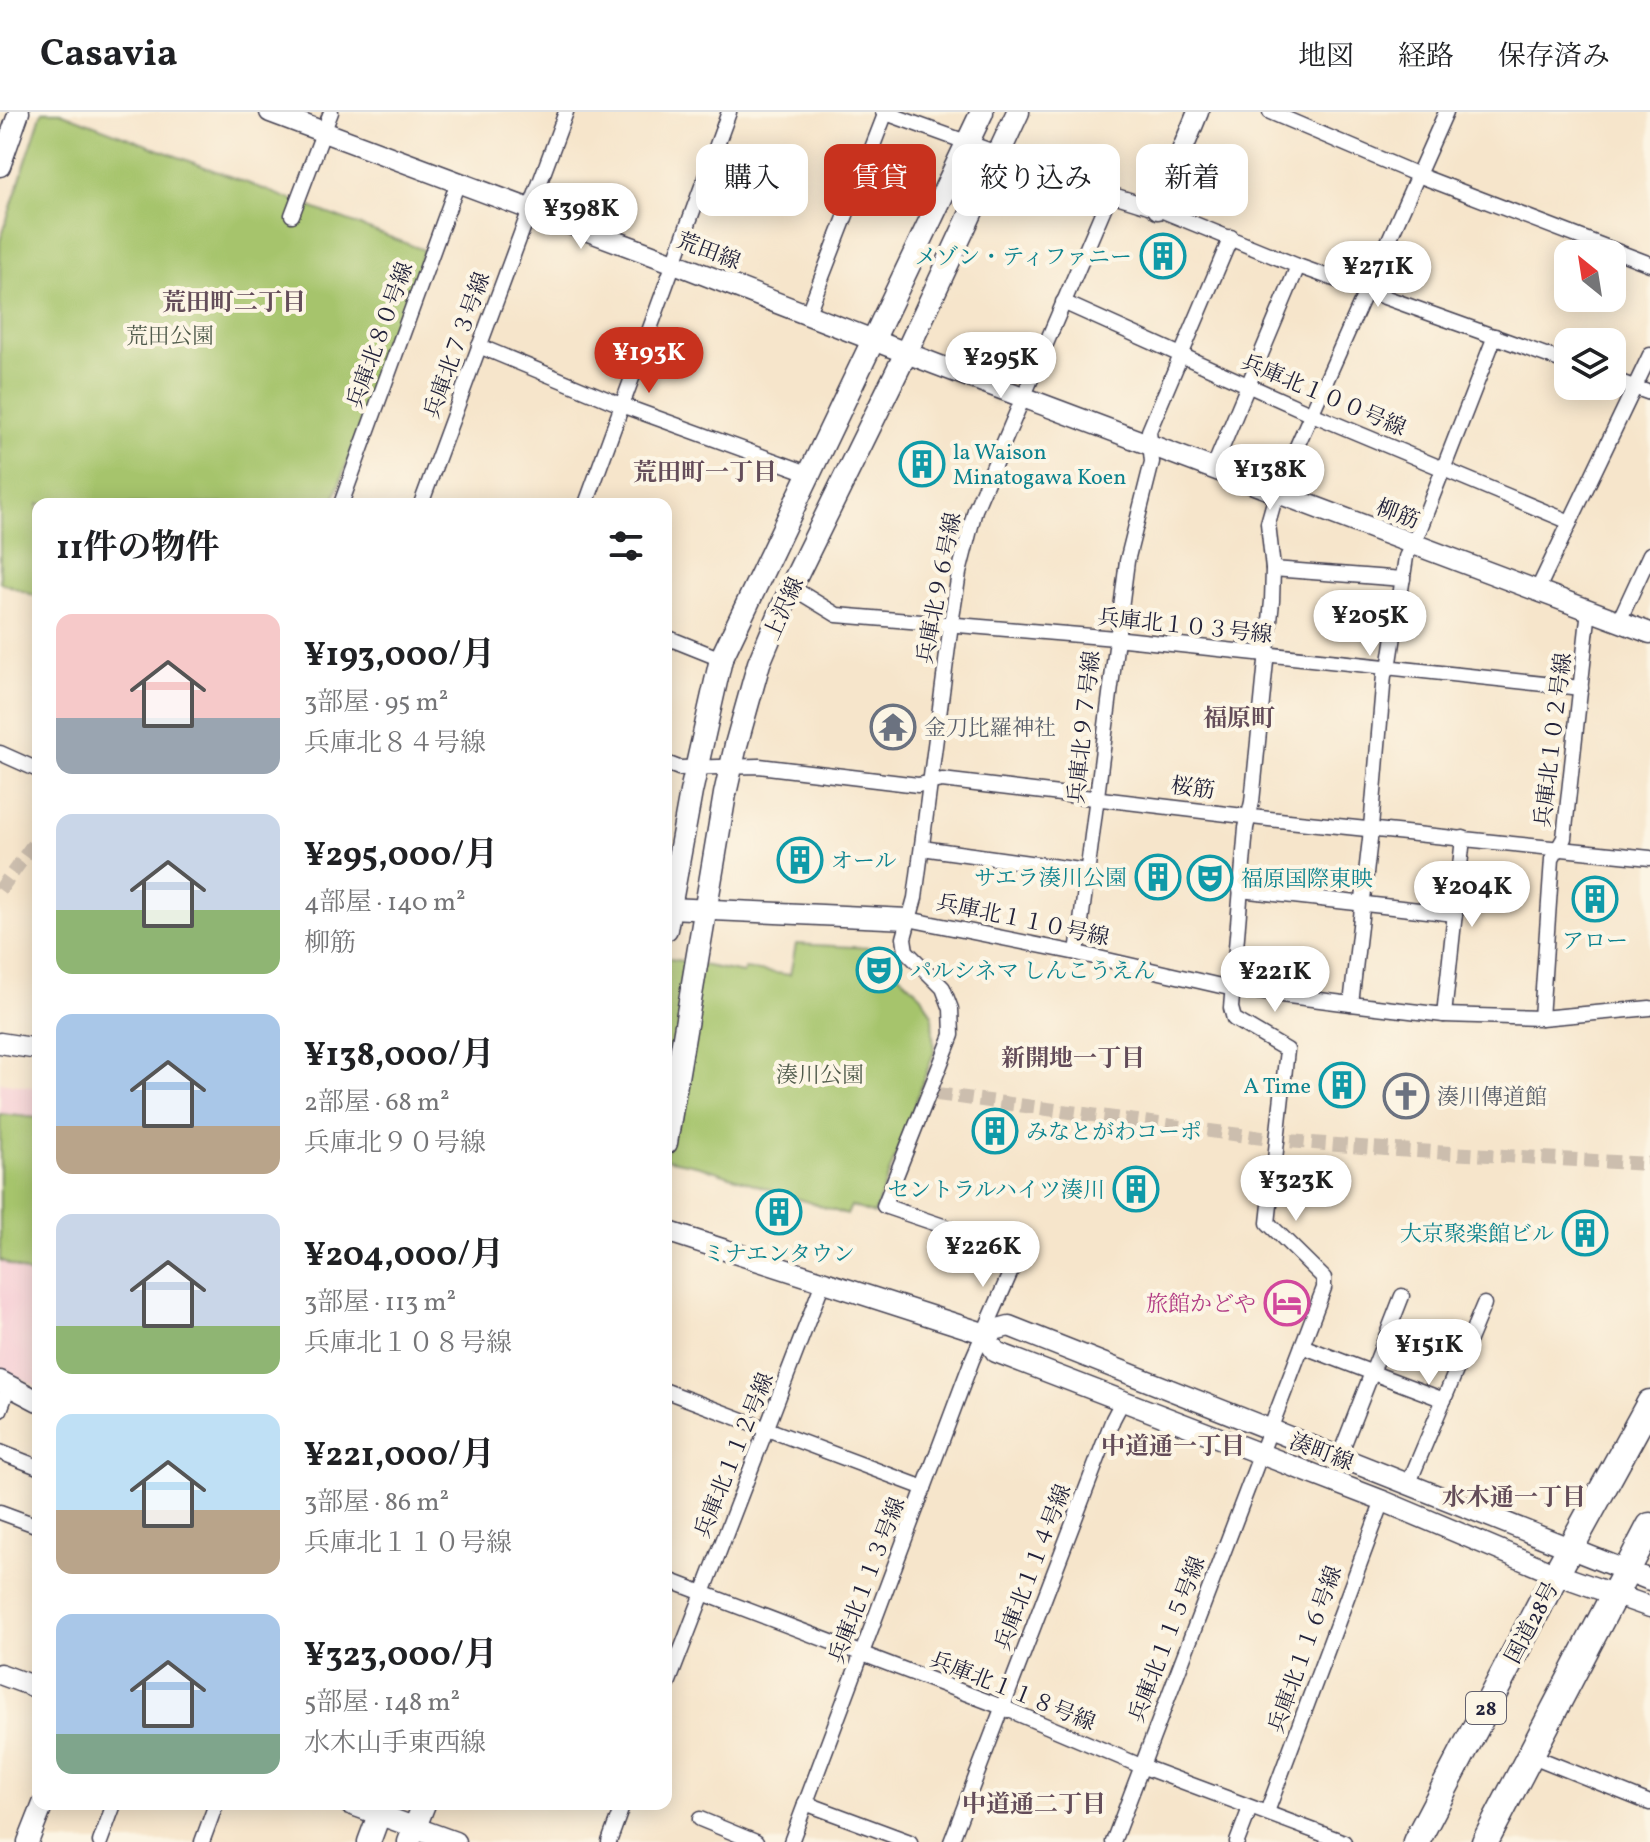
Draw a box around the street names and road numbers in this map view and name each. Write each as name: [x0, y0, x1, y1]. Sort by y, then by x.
street label: 荒田線: [672, 226, 744, 279]
street label: 兵庫北８０号線: [340, 258, 422, 414]
street label: 兵庫北７３号線: [417, 268, 499, 424]
street label: 兵庫北１００号線: [1236, 348, 1410, 445]
street label: 柳筋: [1371, 493, 1423, 538]
street label: 兵庫北９６号線: [911, 510, 970, 667]
street label: 上沢線: [758, 573, 813, 645]
street label: 兵庫北１０３号線: [1096, 603, 1274, 652]
street label: 兵庫北９７号線: [1062, 649, 1109, 805]
street label: 兵庫北１０２号線: [1528, 651, 1581, 830]
street label: 桜筋: [1169, 771, 1216, 808]
street label: 兵庫北１１０号線: [933, 888, 1112, 955]
street label: 兵庫北１１２号線: [688, 1369, 783, 1543]
street label: 湊町線: [1285, 1427, 1357, 1480]
street label: 兵庫北１１４号線: [988, 1480, 1080, 1656]
street label: 兵庫北１１３号線: [822, 1493, 914, 1669]
street label: 兵庫北１１５号線: [1122, 1552, 1214, 1728]
street label: 兵庫北１１６号線: [1262, 1562, 1351, 1738]
street label: 国道28号: [1499, 1577, 1568, 1670]
street label: 兵庫北１１８号線: [925, 1645, 1099, 1740]
road number: 28: [1466, 1692, 1506, 1724]

